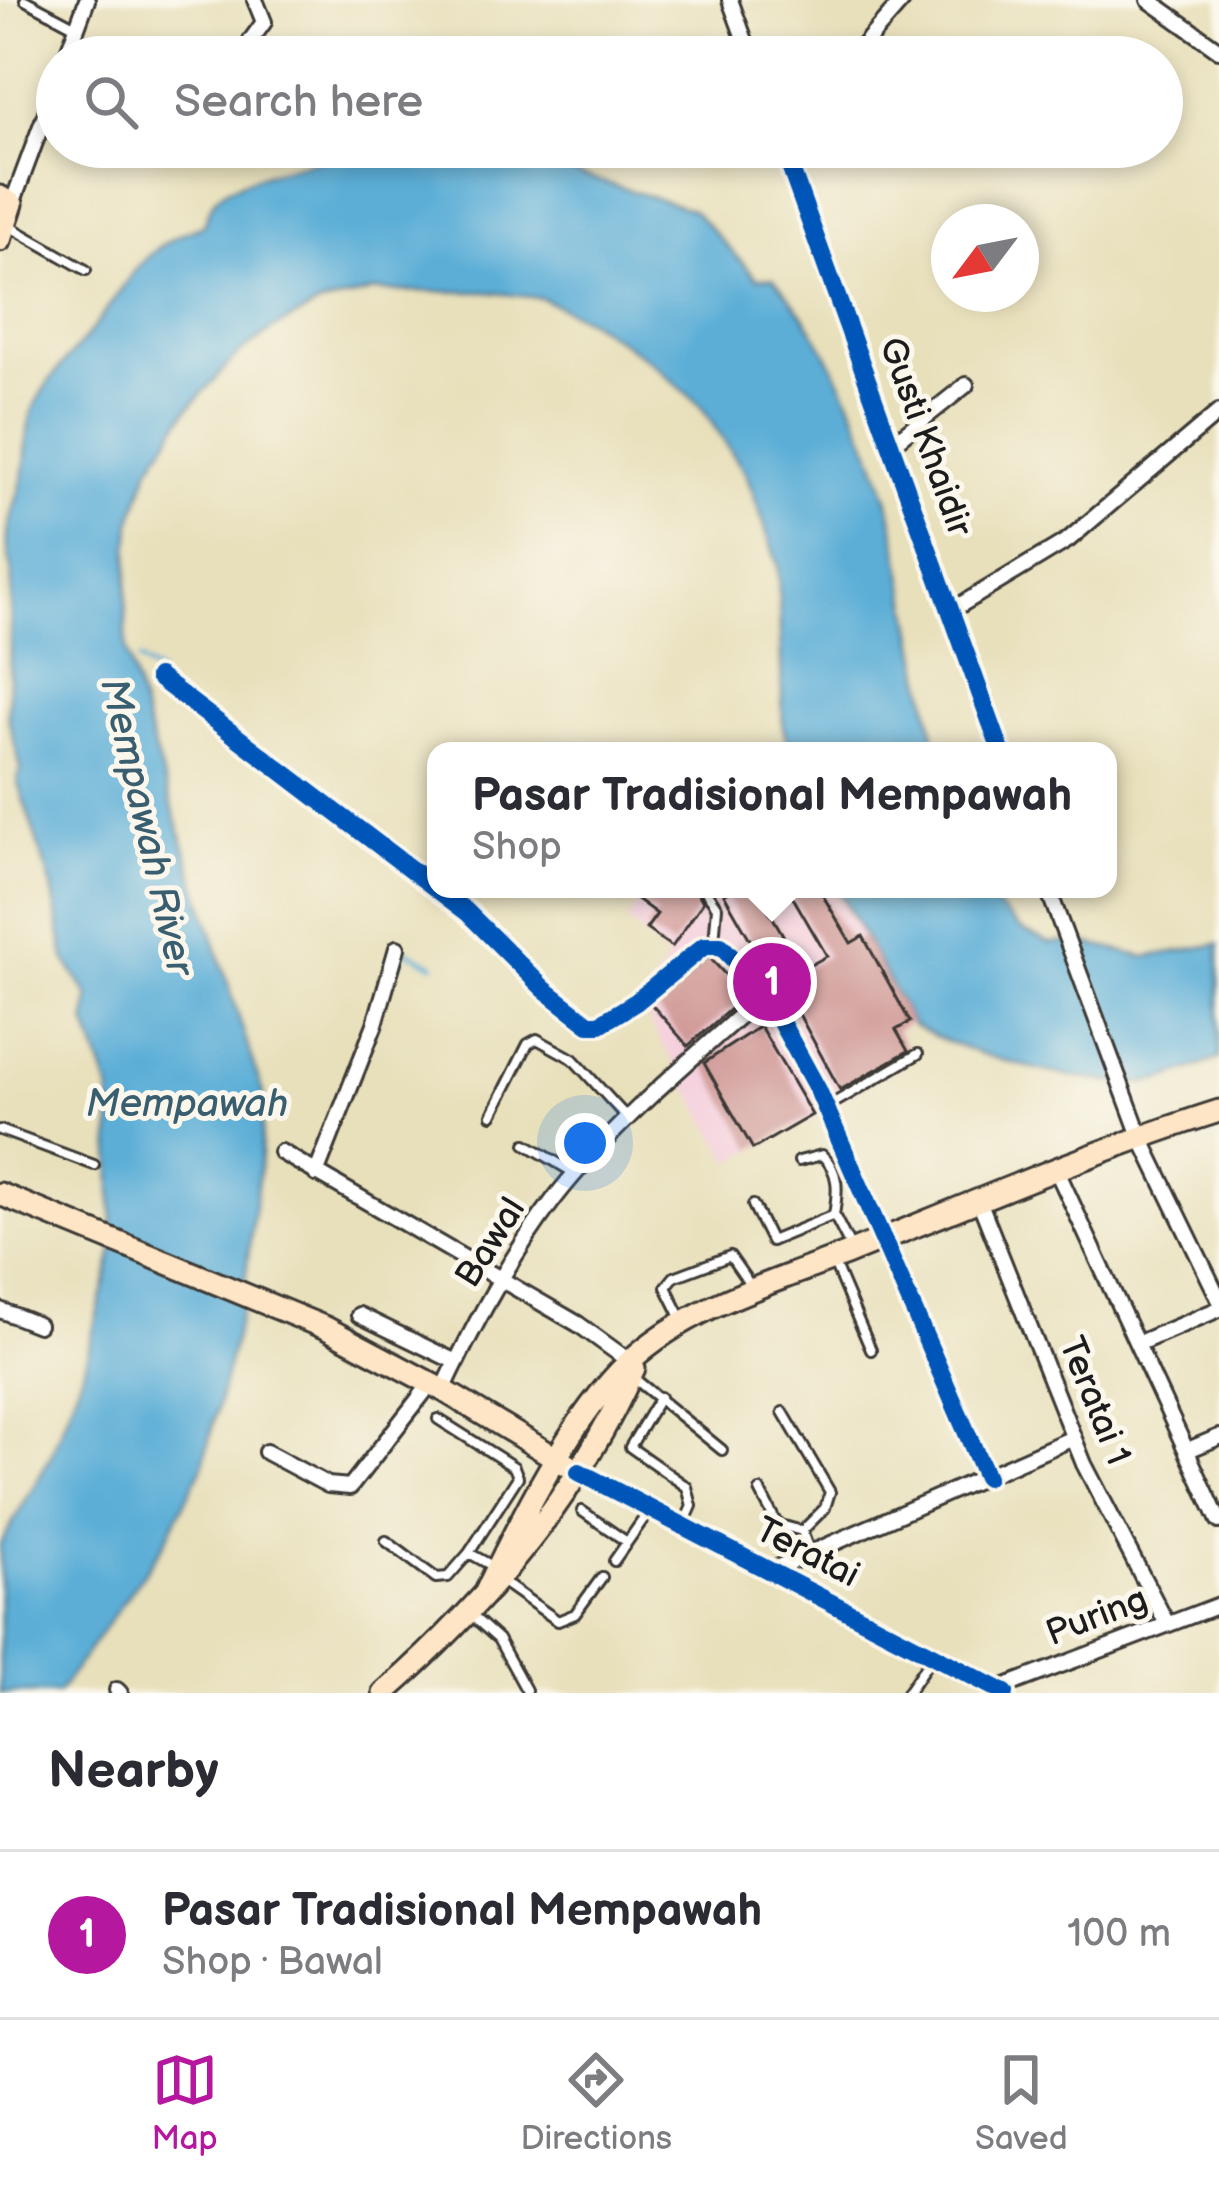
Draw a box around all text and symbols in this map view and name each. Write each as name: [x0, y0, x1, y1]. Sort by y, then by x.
search box: [36, 36, 1183, 168]
icon: search: [78, 69, 144, 135]
text: Search here: [174, 75, 423, 130]
north arrow: [931, 204, 1039, 312]
street label: Gusti Khaidir: [869, 332, 981, 543]
water label: Mempawah River: [89, 674, 204, 983]
popup: [427, 742, 1117, 898]
text: Pasar Tradisional Mempawah: [472, 769, 1072, 824]
text: Shop: [472, 824, 562, 871]
pin: 1: [733, 937, 811, 1027]
water label: Mempawah: [86, 1081, 288, 1128]
your location: [555, 1113, 615, 1173]
street label: Bawal: [447, 1190, 535, 1296]
street label: Teratai 1: [1049, 1331, 1139, 1471]
street label: Teratai: [748, 1509, 866, 1597]
street label: Puring: [1040, 1578, 1154, 1656]
text: Nearby: [48, 1741, 219, 1802]
text: Pasar Tradisional Mempawah: [162, 1884, 762, 1939]
text: 1: [79, 1911, 95, 1958]
text: 100 m: [1067, 1911, 1171, 1958]
text: Shop · Bawal: [162, 1939, 383, 1986]
tab: Map: [151, 2047, 218, 2159]
tab: Directions: [520, 2047, 672, 2159]
tab: Saved: [975, 2047, 1068, 2159]

